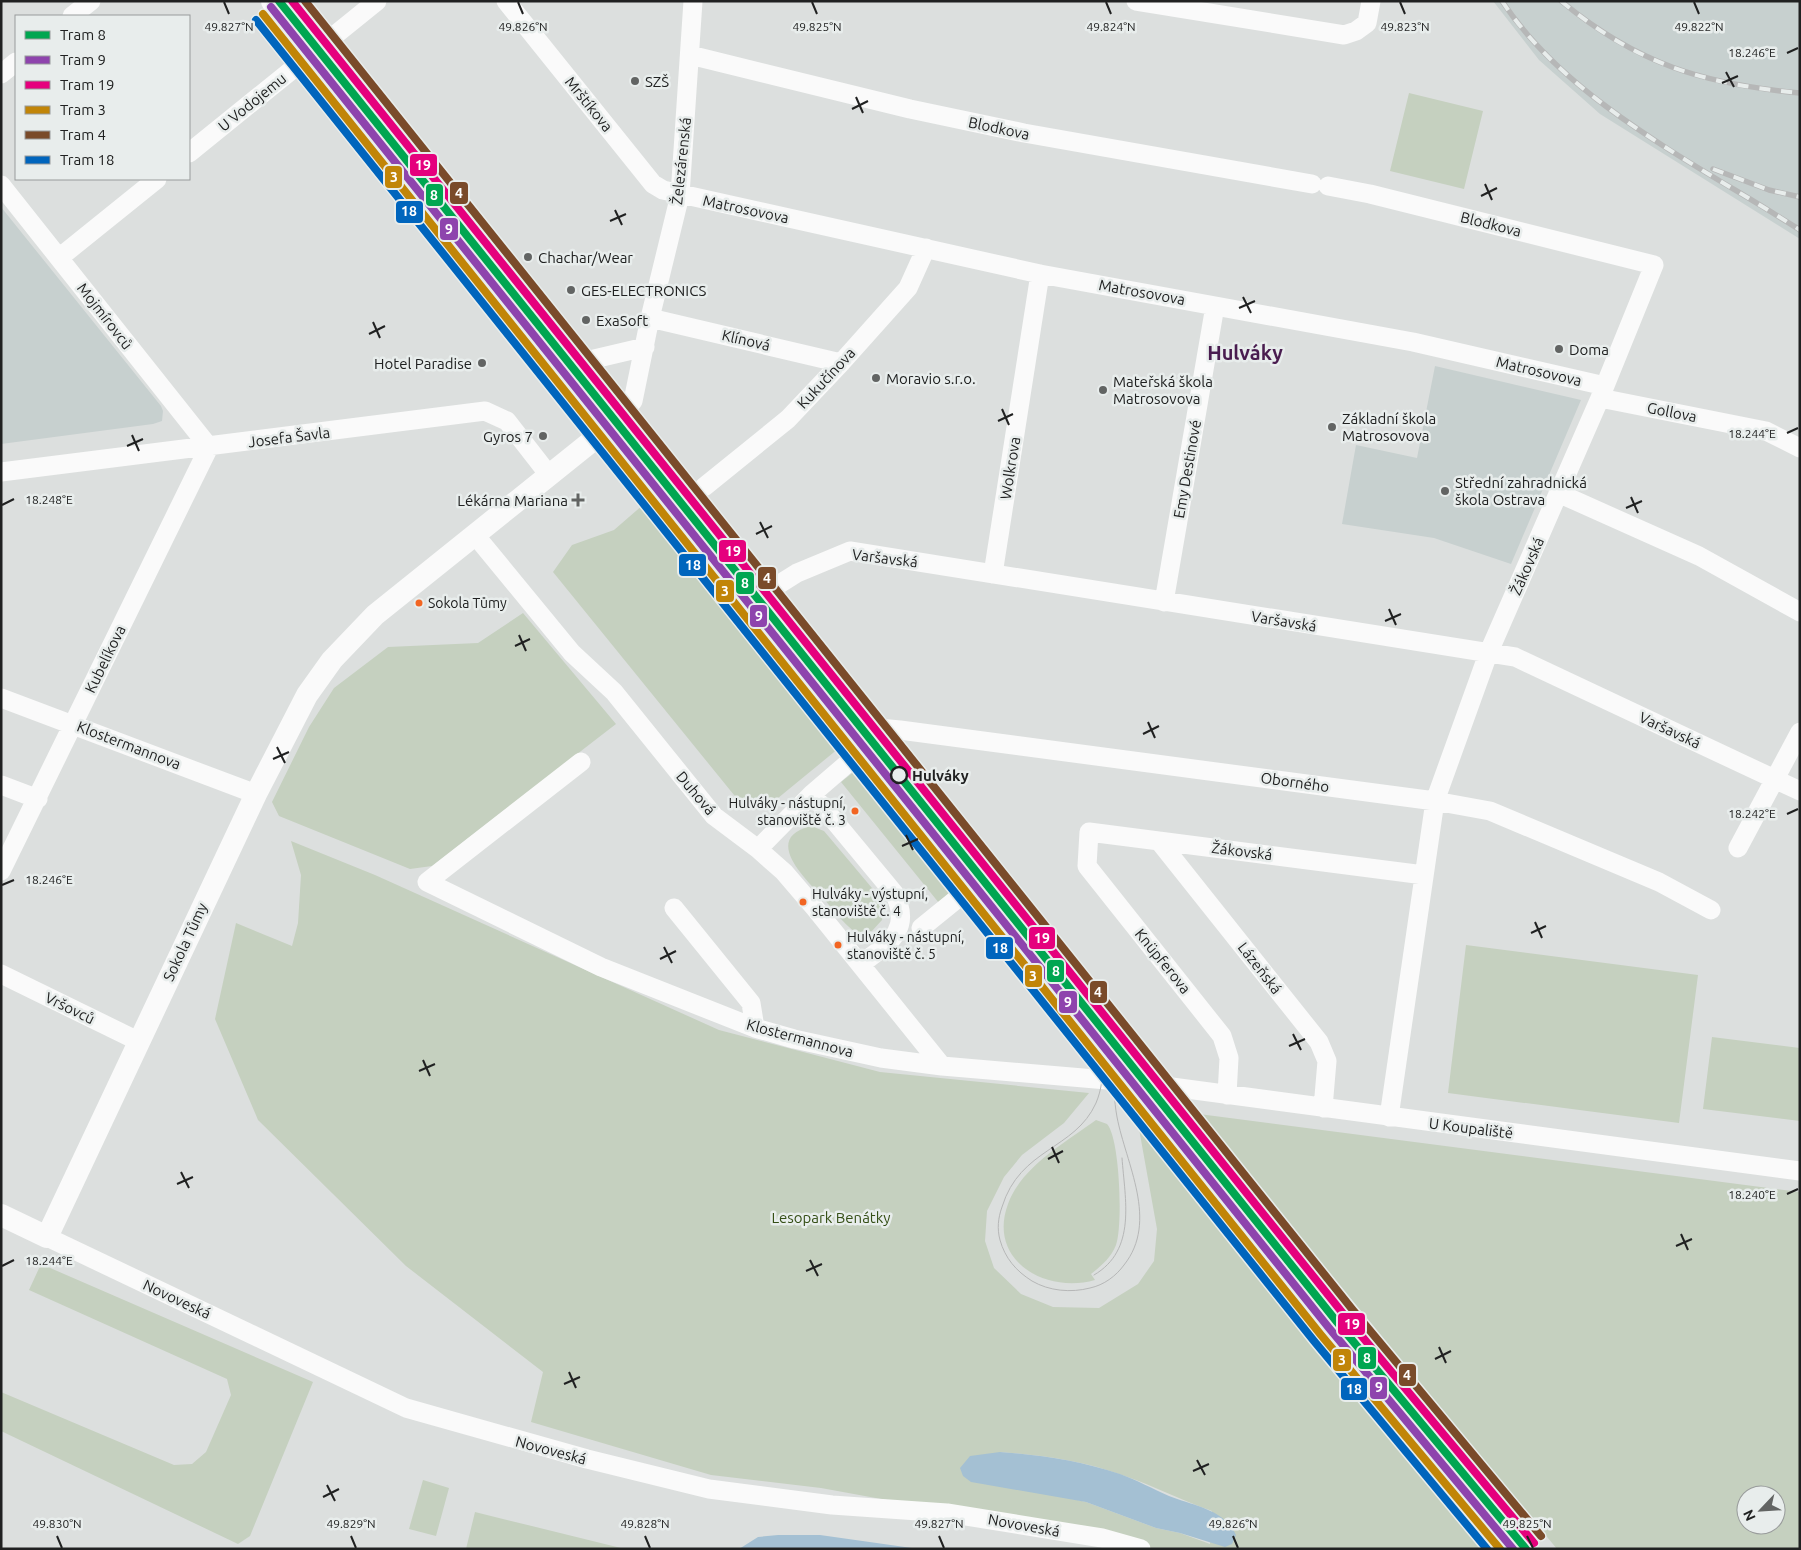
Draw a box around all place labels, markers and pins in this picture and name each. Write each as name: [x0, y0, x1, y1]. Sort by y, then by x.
place label: SZŠ: [645, 73, 669, 90]
marker: SZŠ: [629, 75, 641, 87]
place label: Chachar/Wear: [538, 249, 633, 266]
marker: Chachar/Wear: [522, 251, 534, 263]
place label: GES-ELECTRONICS: [581, 282, 707, 299]
marker: GES-ELECTRONICS: [565, 284, 577, 296]
place label: ExaSoft: [596, 312, 648, 329]
marker: ExaSoft: [580, 314, 592, 326]
place label: Doma: [1569, 341, 1609, 358]
marker: Doma: [1553, 343, 1565, 355]
place label: Hotel Paradise: [374, 355, 472, 372]
marker: Hotel Paradise: [476, 357, 488, 369]
place label: Moravio s.r.o.: [886, 370, 976, 387]
marker: Moravio s.r.o.: [870, 372, 882, 384]
place label: Mateřská škola Matrosovova: [1113, 373, 1213, 407]
marker: Mateřská škola Matrosovova: [1097, 384, 1109, 396]
place label: Základní škola Matrosovova: [1342, 410, 1436, 444]
marker: Základní škola Matrosovova: [1326, 421, 1338, 433]
place label: Gyros 7: [483, 428, 533, 445]
marker: Gyros 7: [537, 430, 549, 442]
place label: Střední zahradnická škola Ostrava: [1455, 474, 1587, 508]
marker: Střední zahradnická škola Ostrava: [1439, 485, 1451, 497]
place label: Lékárna Mariana: [457, 492, 568, 509]
marker: Lékárna Mariana: [572, 494, 584, 506]
place label: Sokola Tůmy: [428, 595, 507, 611]
marker: Sokola Tůmy: [414, 598, 424, 608]
marker: Hulváky: [890, 766, 908, 784]
place label: Hulváky: [912, 767, 969, 784]
place label: Hulváky - nástupní, stanoviště č. 3: [728, 795, 846, 828]
marker: Hulváky - nástupní, stanoviště č. 3: [850, 806, 860, 816]
place label: Hulváky - výstupní, stanoviště č. 4: [812, 886, 928, 919]
marker: Hulváky - výstupní, stanoviště č. 4: [798, 897, 808, 907]
place label: Hulváky - nástupní, stanoviště č. 5: [847, 929, 965, 962]
marker: Hulváky - nástupní, stanoviště č. 5: [833, 940, 843, 950]

